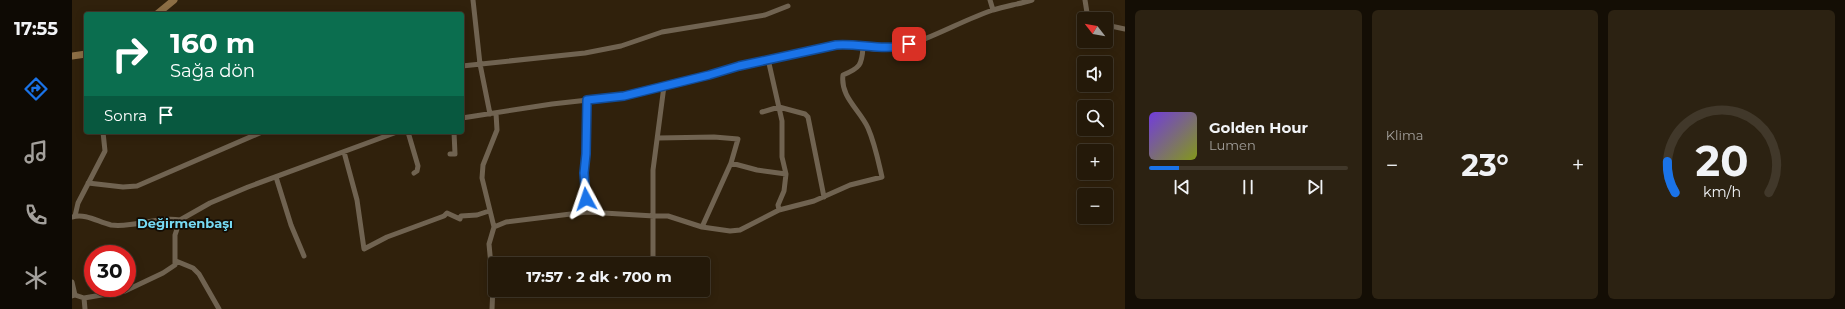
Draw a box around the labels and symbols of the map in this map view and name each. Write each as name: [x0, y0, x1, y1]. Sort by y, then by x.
north arrow: [1077, 12, 1113, 48]
pin: [892, 27, 926, 61]
position arrow: [565, 178, 607, 220]
district label: Değirmenbaşı: [137, 215, 233, 231]
speed limit sign: 30: [84, 245, 136, 297]

